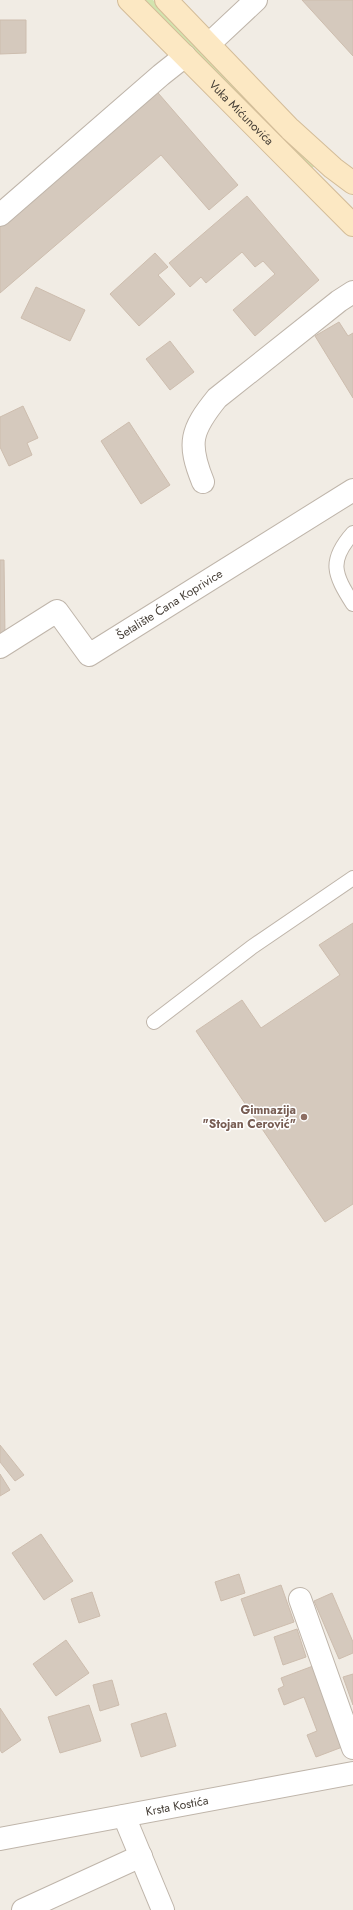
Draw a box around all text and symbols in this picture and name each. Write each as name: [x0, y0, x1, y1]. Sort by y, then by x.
street label: Vuka Mićunovića: [205, 76, 278, 150]
street label: Šetalište Ćana Koprivice: [113, 565, 226, 645]
place label: Gimnazija "Stojan Cerović": [202, 1101, 296, 1133]
marker: Gimnazija "Stojan Cerović": [299, 1112, 309, 1122]
street label: Krsta Kostića: [144, 1791, 210, 1821]

